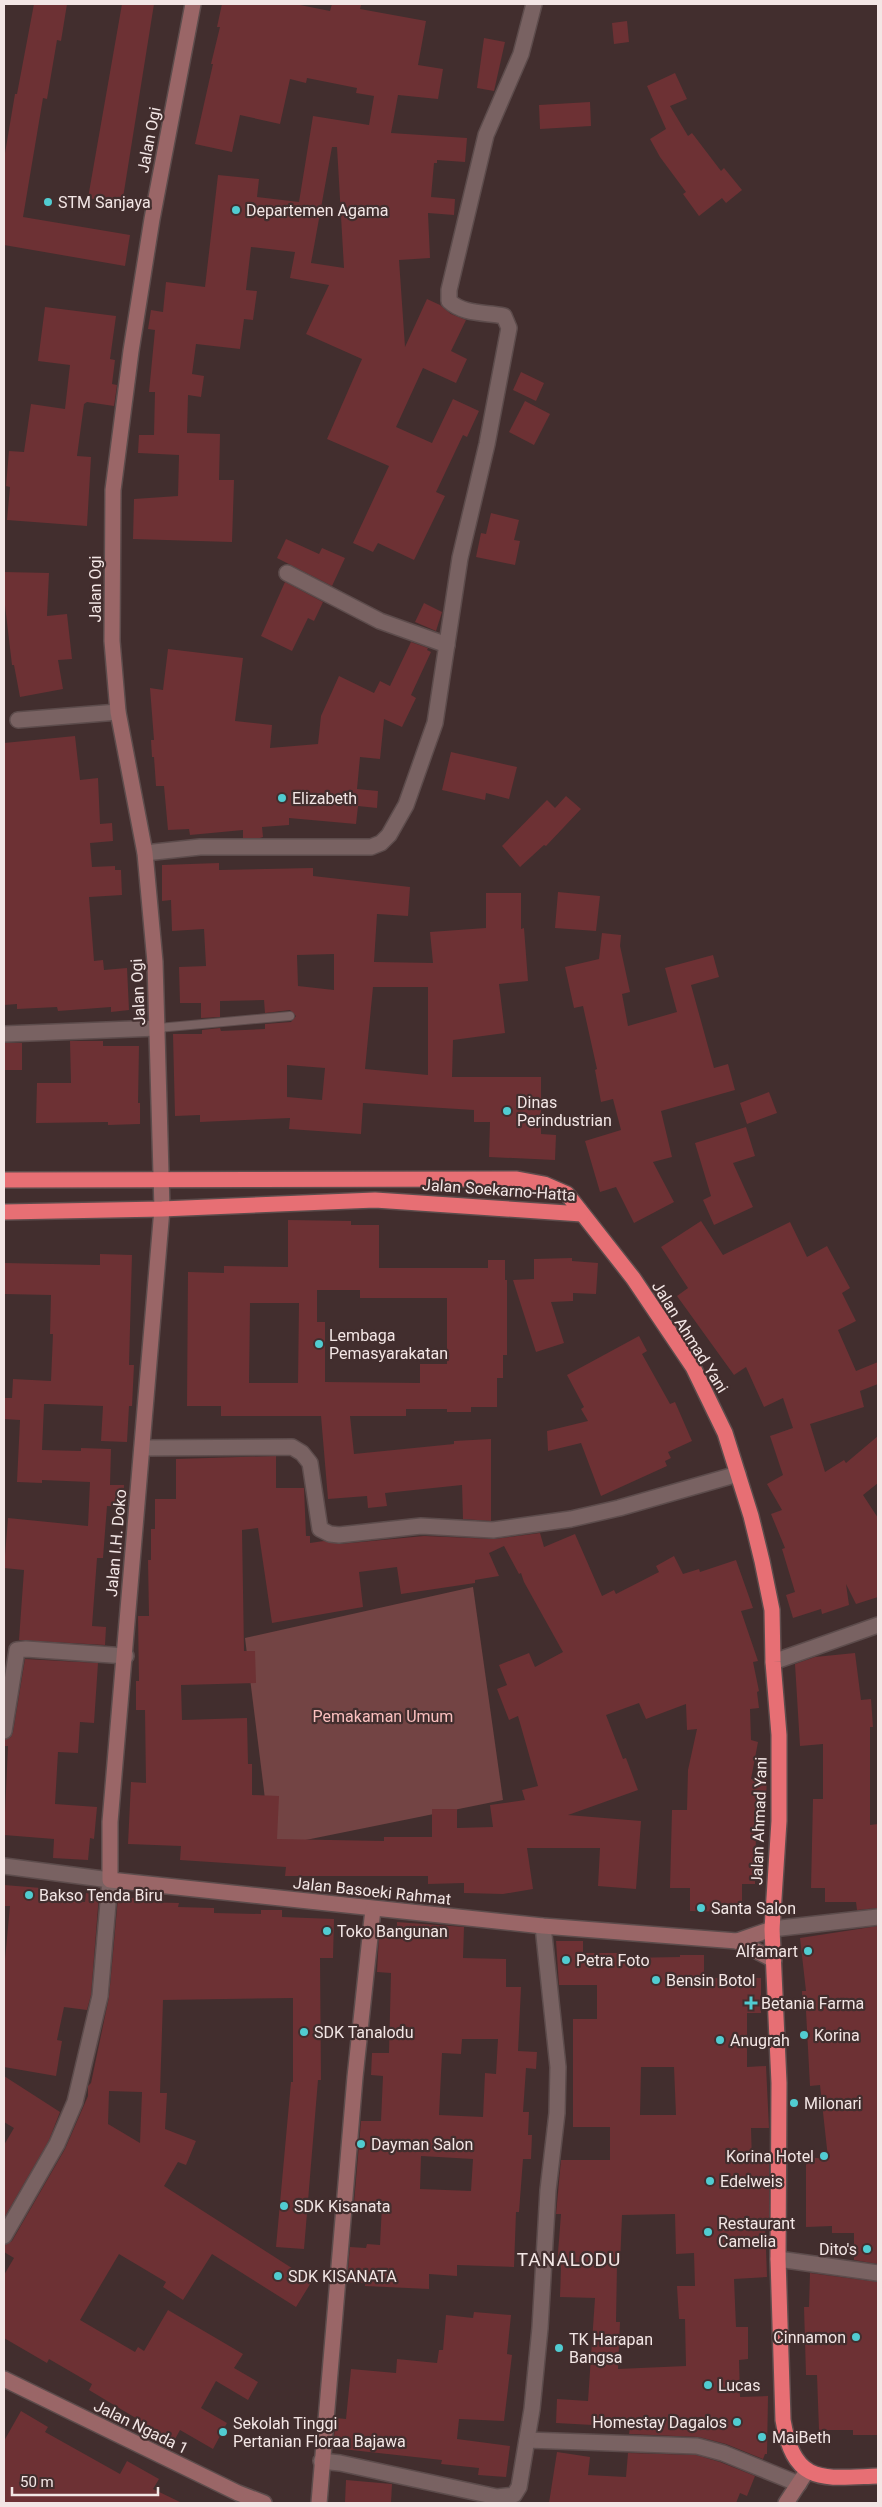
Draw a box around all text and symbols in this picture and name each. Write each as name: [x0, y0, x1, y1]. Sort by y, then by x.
street label: Jalan Ogi: [133, 105, 165, 175]
place label: STM Sanjaya: [58, 193, 151, 212]
marker: STM Sanjaya: [42, 196, 54, 208]
place label: Departemen Agama: [246, 201, 388, 220]
marker: Departemen Agama: [230, 204, 242, 216]
street label: Jalan Ogi: [86, 556, 105, 622]
place label: Elizabeth: [292, 789, 357, 808]
marker: Elizabeth: [276, 792, 288, 804]
street label: Jalan Ogi: [127, 958, 149, 1026]
place label: Dinas Perindustrian: [517, 1093, 612, 1130]
marker: Dinas Perindustrian: [501, 1105, 513, 1117]
street label: Jalan Soekarno-Hatta: [422, 1175, 576, 1205]
street label: Jalan Ahmad Yani: [648, 1278, 732, 1396]
place label: Lembaga Pemasyarakatan: [329, 1326, 448, 1363]
marker: Lembaga Pemasyarakatan: [313, 1338, 325, 1350]
street label: Jalan I.H. Doko: [102, 1488, 130, 1598]
park label: Pemakaman Umum: [313, 1707, 453, 1726]
street label: Jalan Ahmad Yani: [747, 1757, 771, 1885]
street label: Jalan Basoeki Rahmat: [292, 1873, 452, 1909]
place label: Bakso Tenda Biru: [39, 1886, 163, 1905]
marker: Bakso Tenda Biru: [23, 1889, 35, 1901]
place label: Santa Salon: [711, 1899, 796, 1918]
marker: Santa Salon: [695, 1902, 707, 1914]
place label: Toko Bangunan: [337, 1922, 448, 1941]
marker: Toko Bangunan: [321, 1925, 333, 1937]
place label: Alfamart: [736, 1942, 798, 1961]
marker: Alfamart: [802, 1945, 814, 1957]
place label: Petra Foto: [576, 1951, 650, 1970]
marker: Petra Foto: [560, 1954, 572, 1966]
place label: Bensin Botol: [666, 1971, 755, 1990]
marker: Bensin Botol: [650, 1974, 662, 1986]
place label: Betania Farma: [761, 1994, 864, 2013]
marker: Betania Farma: [745, 1997, 757, 2009]
place label: SDK Tanalodu: [314, 2023, 413, 2042]
marker: SDK Tanalodu: [298, 2026, 310, 2038]
place label: Korina: [814, 2026, 860, 2045]
marker: Korina: [798, 2029, 810, 2041]
place label: Anugrah: [730, 2031, 790, 2050]
marker: Anugrah: [714, 2034, 726, 2046]
place label: Milonari: [804, 2094, 862, 2113]
marker: Milonari: [788, 2097, 800, 2109]
place label: Dayman Salon: [371, 2135, 473, 2154]
marker: Dayman Salon: [355, 2138, 367, 2150]
place label: Korina Hotel: [726, 2147, 814, 2166]
marker: Korina Hotel: [818, 2150, 830, 2162]
place label: Edelweis: [720, 2172, 783, 2191]
marker: Edelweis: [704, 2175, 716, 2187]
place label: SDK Kisanata: [294, 2197, 390, 2216]
marker: SDK Kisanata: [278, 2200, 290, 2212]
place label: Restaurant Camelia: [718, 2214, 795, 2251]
marker: Restaurant Camelia: [702, 2226, 714, 2238]
place label: Dito's: [819, 2240, 857, 2259]
marker: Dito's: [861, 2243, 873, 2255]
district label: TANALODU: [517, 2248, 621, 2271]
place label: SDK KISANATA: [288, 2267, 397, 2286]
marker: SDK KISANATA: [272, 2270, 284, 2282]
place label: Cinnamon: [773, 2328, 846, 2347]
place label: TK Harapan Bangsa: [569, 2330, 653, 2367]
marker: Cinnamon: [850, 2331, 862, 2343]
marker: TK Harapan Bangsa: [553, 2342, 565, 2354]
place label: Lucas: [718, 2376, 760, 2395]
marker: Lucas: [702, 2379, 714, 2391]
street label: Jalan Ngada 1: [91, 2396, 191, 2458]
place label: Homestay Dagalos: [592, 2413, 727, 2432]
place label: Sekolah Tinggi Pertanian Floraa Bajawa: [233, 2414, 406, 2451]
marker: Homestay Dagalos: [731, 2416, 743, 2428]
marker: Sekolah Tinggi Pertanian Floraa Bajawa: [217, 2426, 229, 2438]
place label: MaiBeth: [772, 2428, 831, 2447]
marker: MaiBeth: [756, 2431, 768, 2443]
scale bar: [12, 2464, 159, 2496]
text: 50 m: [20, 2473, 54, 2491]

